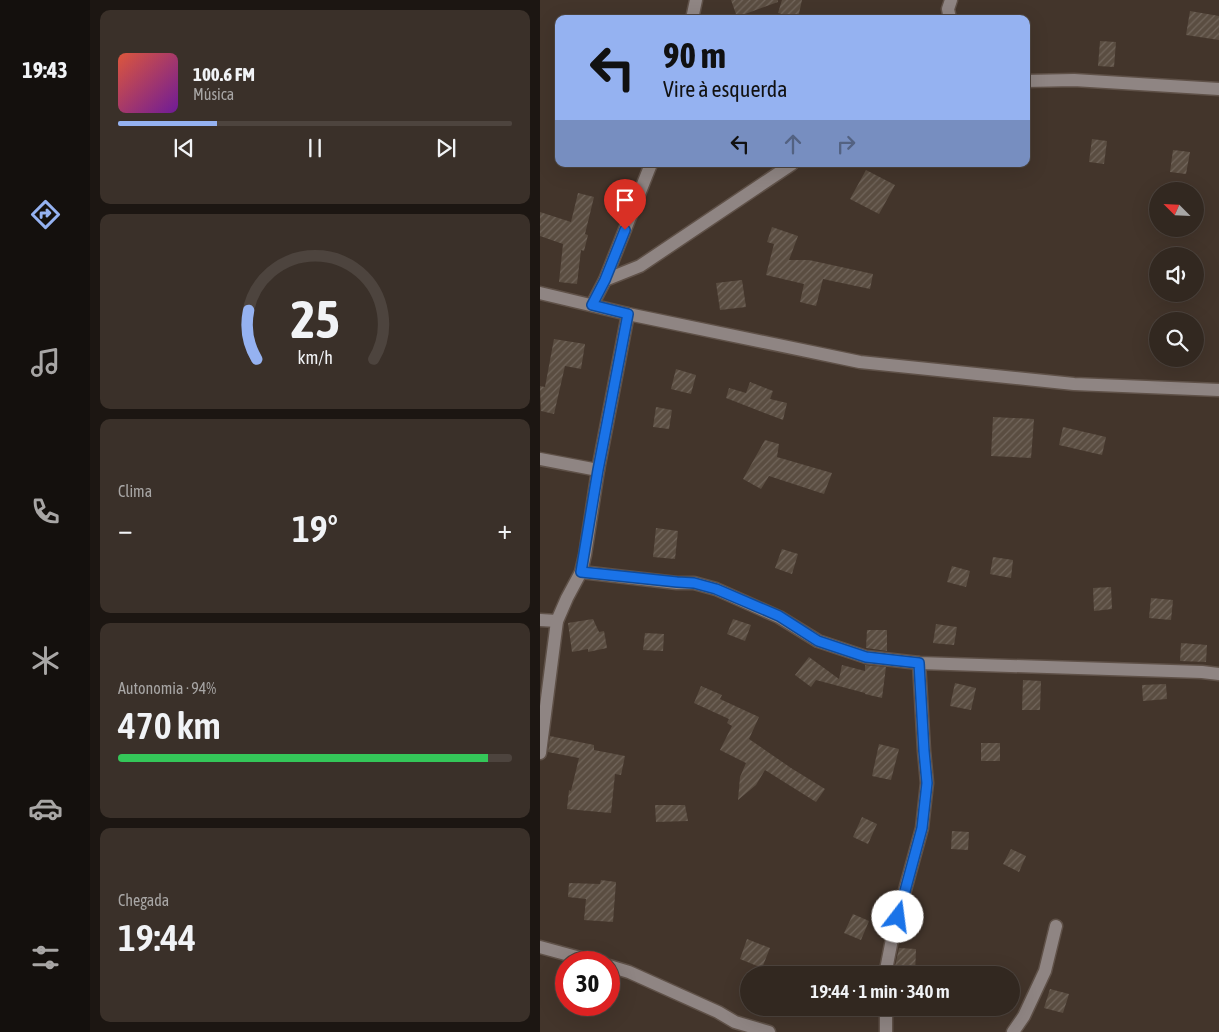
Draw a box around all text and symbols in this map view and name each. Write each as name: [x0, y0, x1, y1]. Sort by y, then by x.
icon: left: [580, 35, 645, 100]
text: 90 m: [663, 35, 726, 75]
text: 19:43: [22, 57, 68, 83]
text: 100.6 FM: [193, 63, 255, 85]
text: Vire à esquerda: [663, 76, 788, 102]
text: Música: [193, 85, 234, 103]
icon: left: [726, 130, 754, 158]
icon: ahead: [779, 130, 807, 158]
icon: right: [832, 130, 860, 158]
icon: previous: [170, 134, 198, 162]
icon: pause: [301, 134, 329, 162]
icon: next: [432, 134, 460, 162]
pin: [604, 179, 646, 230]
north arrow: [1149, 182, 1204, 238]
map controls: [1149, 182, 1204, 367]
icon: arrive: [611, 186, 639, 214]
icon: directions: [28, 197, 63, 232]
button: sound: [1149, 247, 1204, 302]
text: 25: [291, 289, 339, 349]
button: search: [1149, 312, 1204, 367]
icon: music: [28, 345, 63, 380]
text: km/h: [297, 347, 333, 368]
text: Clima: [118, 482, 152, 500]
icon: phone: [28, 494, 63, 529]
text: 19°: [292, 507, 338, 550]
text: −: [118, 513, 133, 545]
text: +: [497, 513, 512, 545]
icon: climate: [28, 643, 63, 678]
text: Autonomia · 94%: [118, 679, 216, 697]
text: 470 km: [118, 704, 221, 747]
icon: car: [28, 791, 63, 826]
position arrow: [871, 890, 923, 942]
text: Chegada: [118, 891, 169, 909]
text: 19:44: [118, 916, 196, 959]
icon: filters: [28, 940, 63, 975]
speed limit sign: 30: [555, 951, 620, 1016]
text: 19:44 · 1 min · 340 m: [810, 980, 950, 1002]

